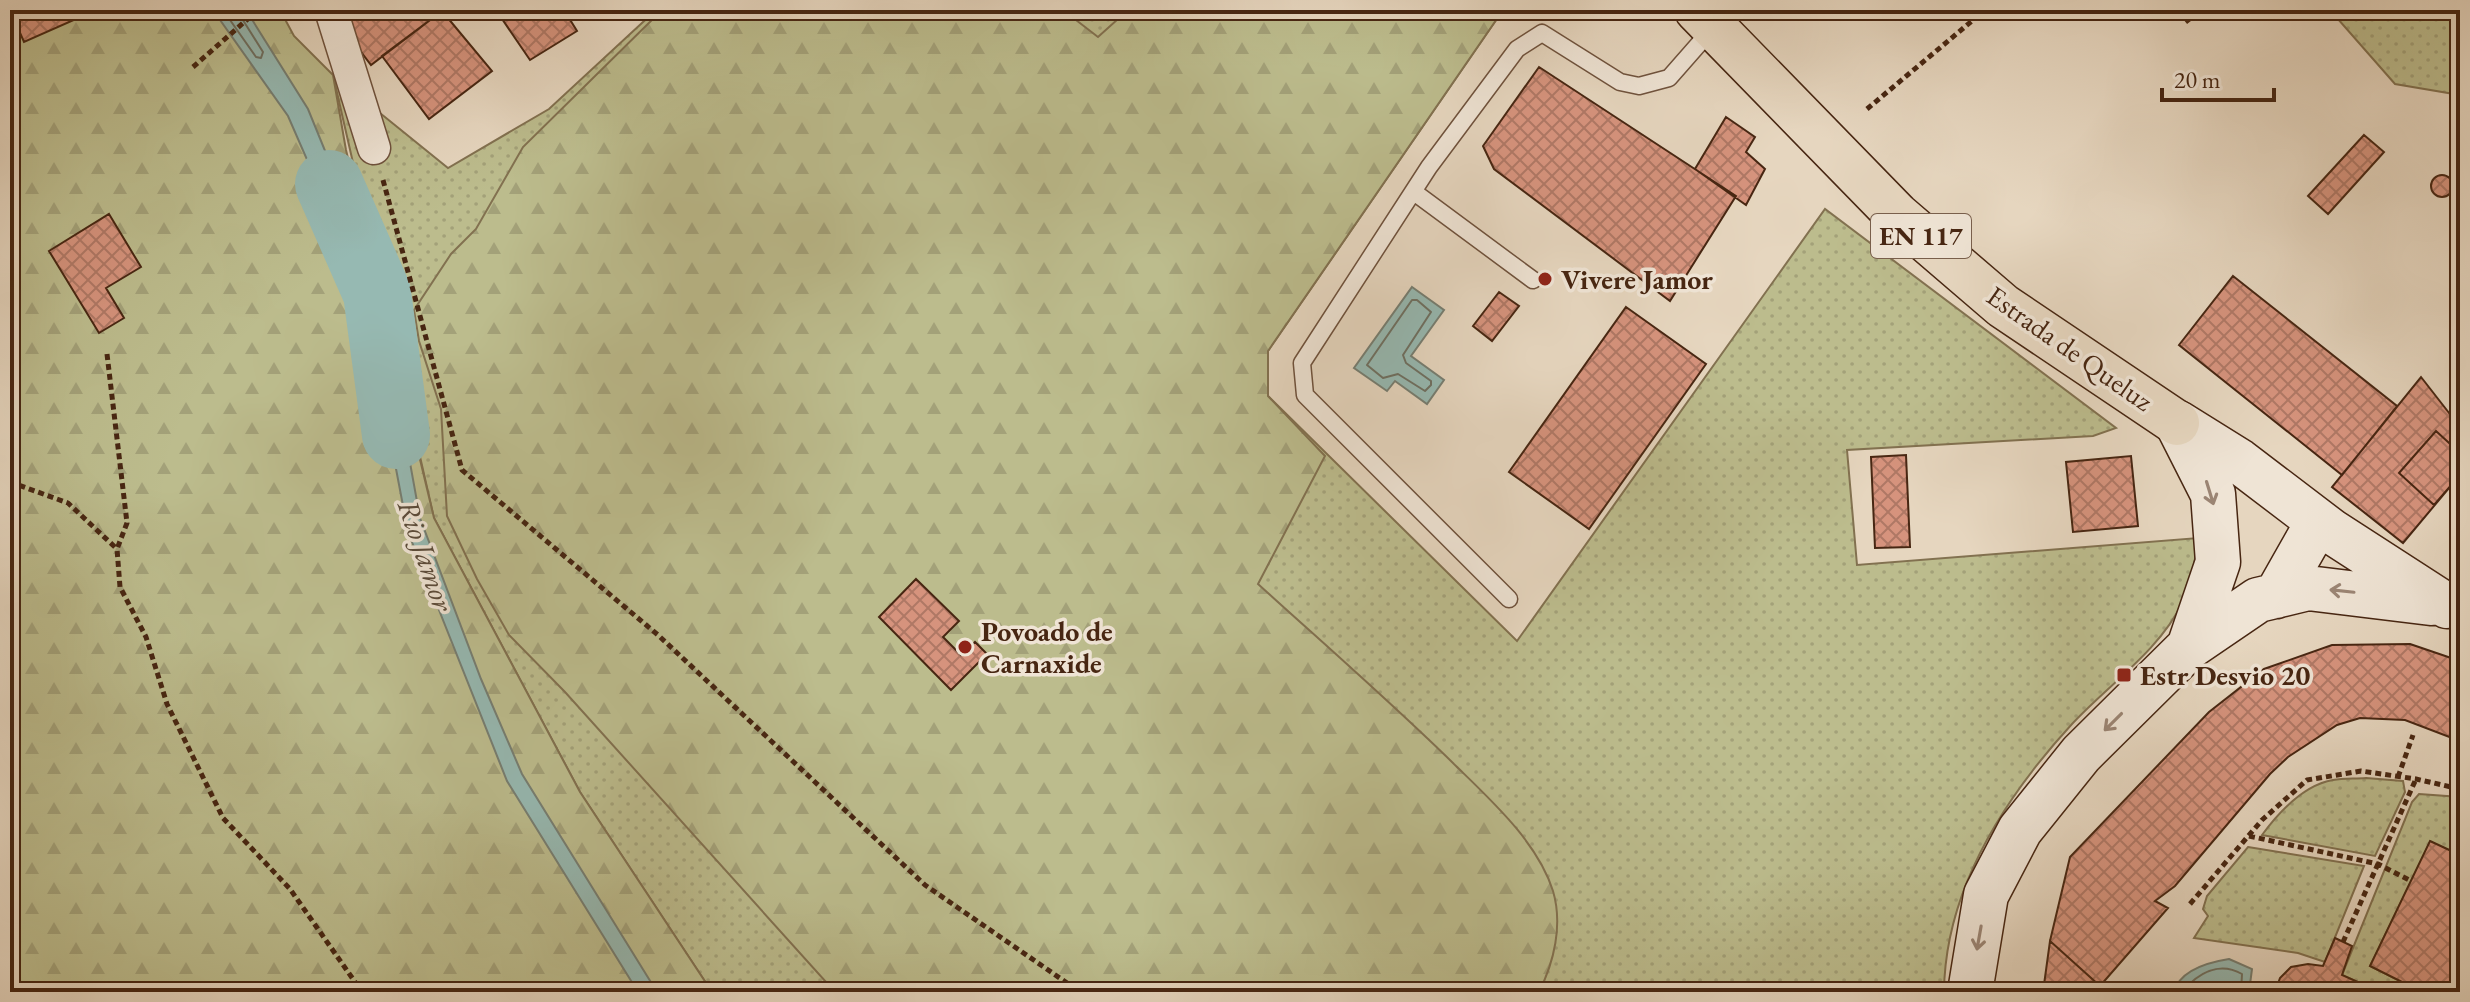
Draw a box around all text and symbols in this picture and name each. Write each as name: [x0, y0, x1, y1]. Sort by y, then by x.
scale bar: [2162, 52, 2274, 102]
text: 20 m: [2174, 64, 2221, 95]
road number: EN 117: [1871, 214, 1971, 258]
place label: Vivere Jamor: [1561, 261, 1713, 297]
marker: Vivere Jamor: [1536, 270, 1554, 288]
street label: Estrada de Queluz: [1980, 277, 2160, 419]
one-way arrow: [2203, 480, 2218, 506]
water label: Rio Jamor: [389, 494, 464, 618]
one-way arrow: [2329, 584, 2356, 599]
place label: Povoado de Carnaxide: [981, 613, 1113, 681]
marker: Povoado de Carnaxide: [956, 638, 974, 656]
place label: Estr Desvio 20: [2140, 657, 2310, 693]
marker: Estr Desvio 20: [2115, 666, 2133, 684]
one-way arrow: [2104, 712, 2123, 731]
one-way arrow: [1970, 925, 1985, 950]

